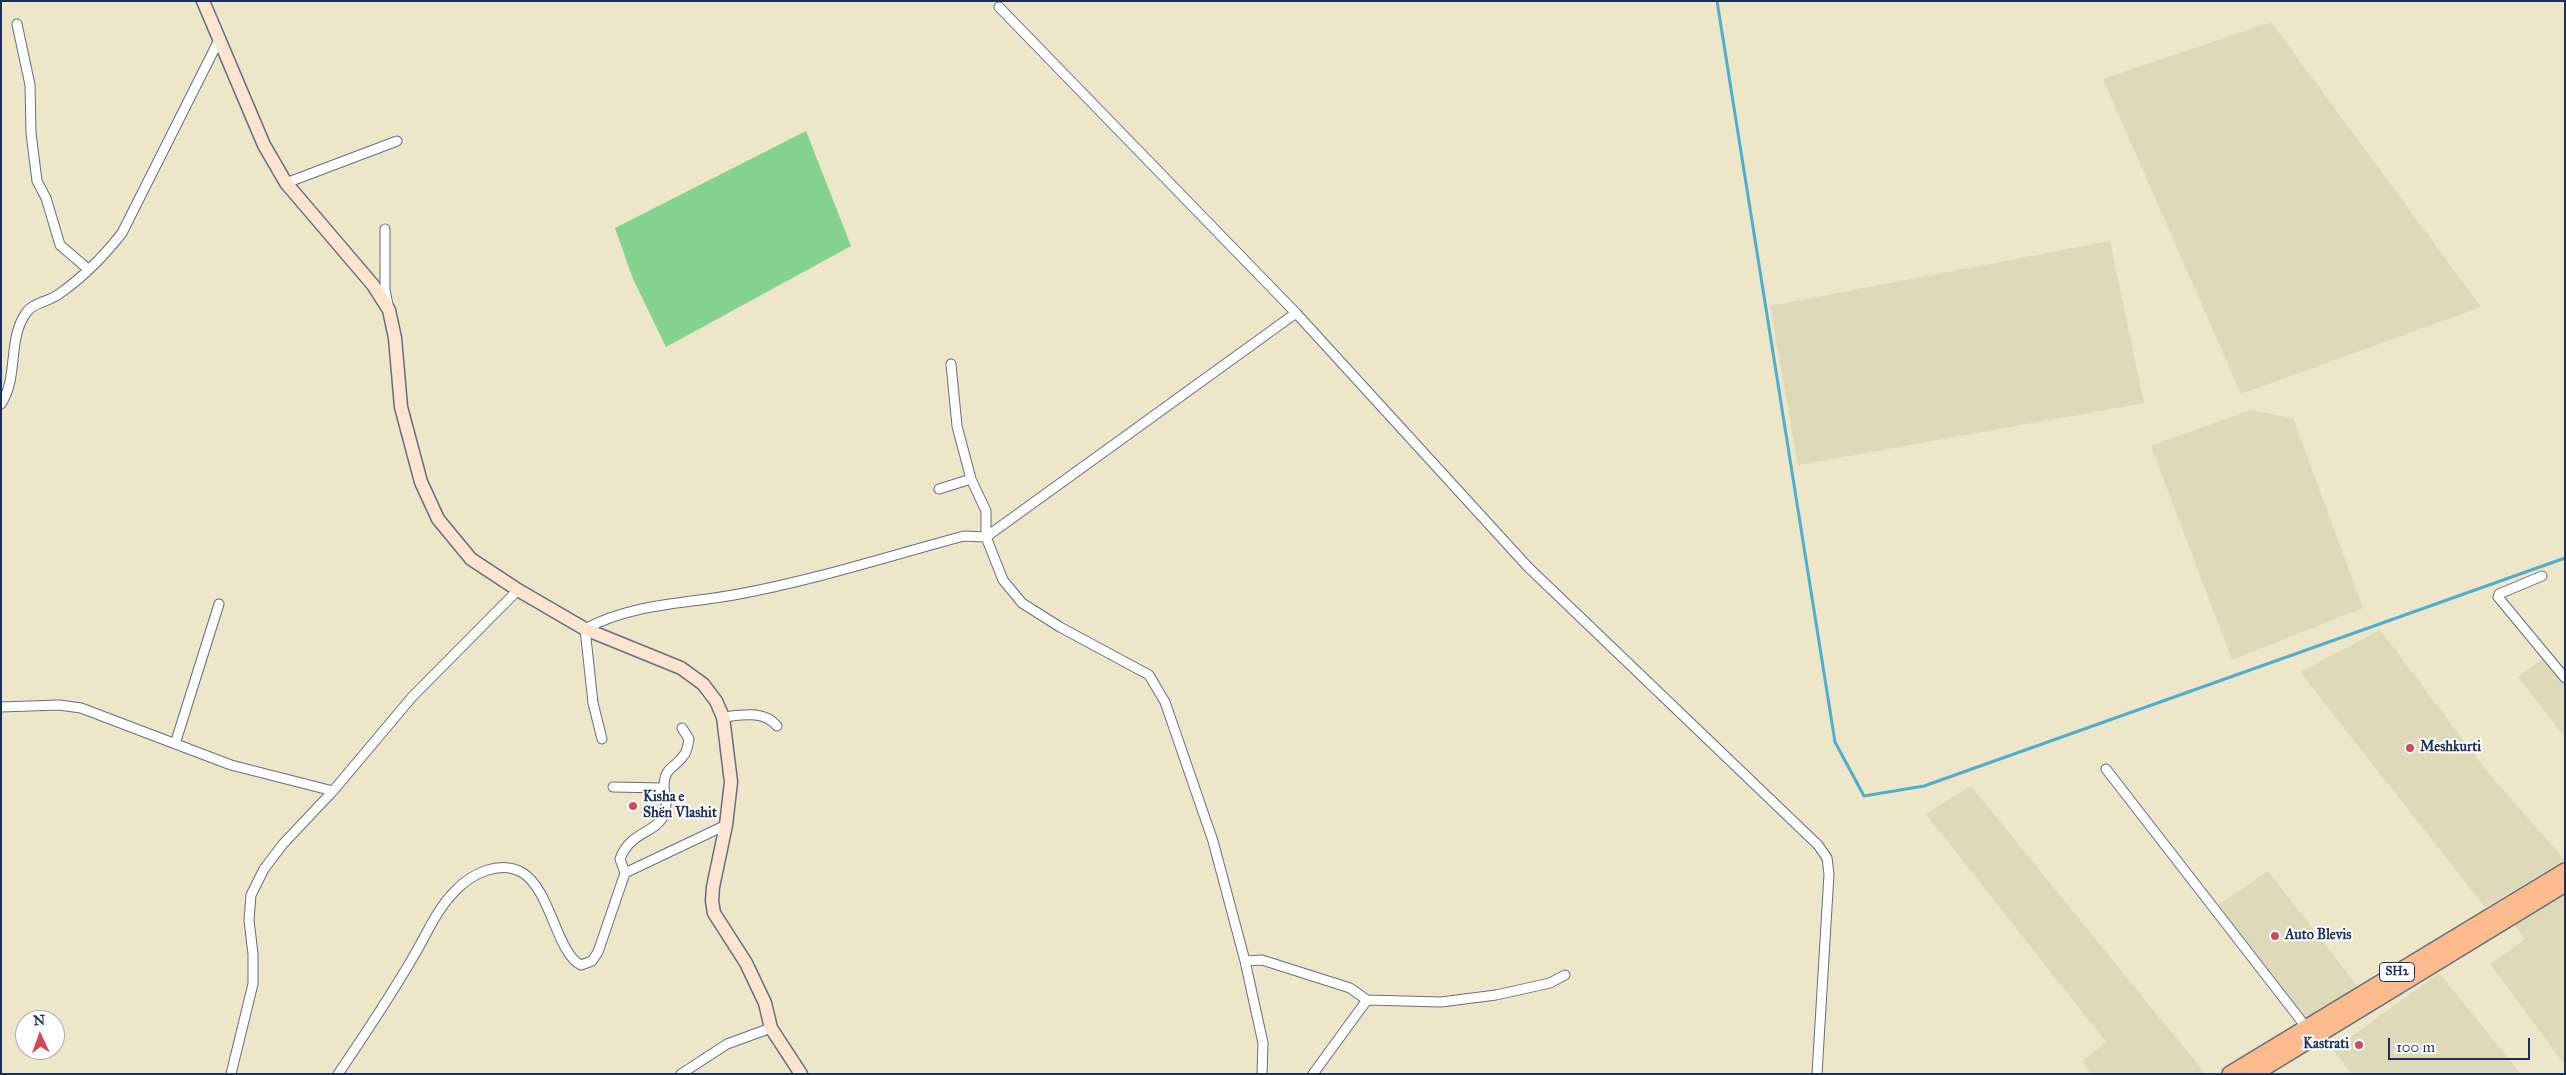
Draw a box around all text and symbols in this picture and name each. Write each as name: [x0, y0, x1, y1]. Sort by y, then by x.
place label: Meshkurti: [2420, 740, 2481, 756]
marker: Meshkurti: [2404, 742, 2416, 754]
place label: Kisha e Shën Vlashit: [643, 790, 717, 822]
marker: Kisha e Shën Vlashit: [627, 800, 639, 812]
place label: Auto Blevis: [2285, 928, 2351, 944]
marker: Auto Blevis: [2269, 930, 2281, 942]
road number: SH2: [2380, 962, 2414, 982]
north arrow: [15, 1010, 65, 1060]
text: N: [33, 1012, 46, 1029]
scale bar: [2391, 1028, 2534, 1060]
place label: Kastrati: [2303, 1037, 2349, 1053]
text: 100 m: [2396, 1038, 2435, 1056]
marker: Kastrati: [2353, 1039, 2365, 1051]

